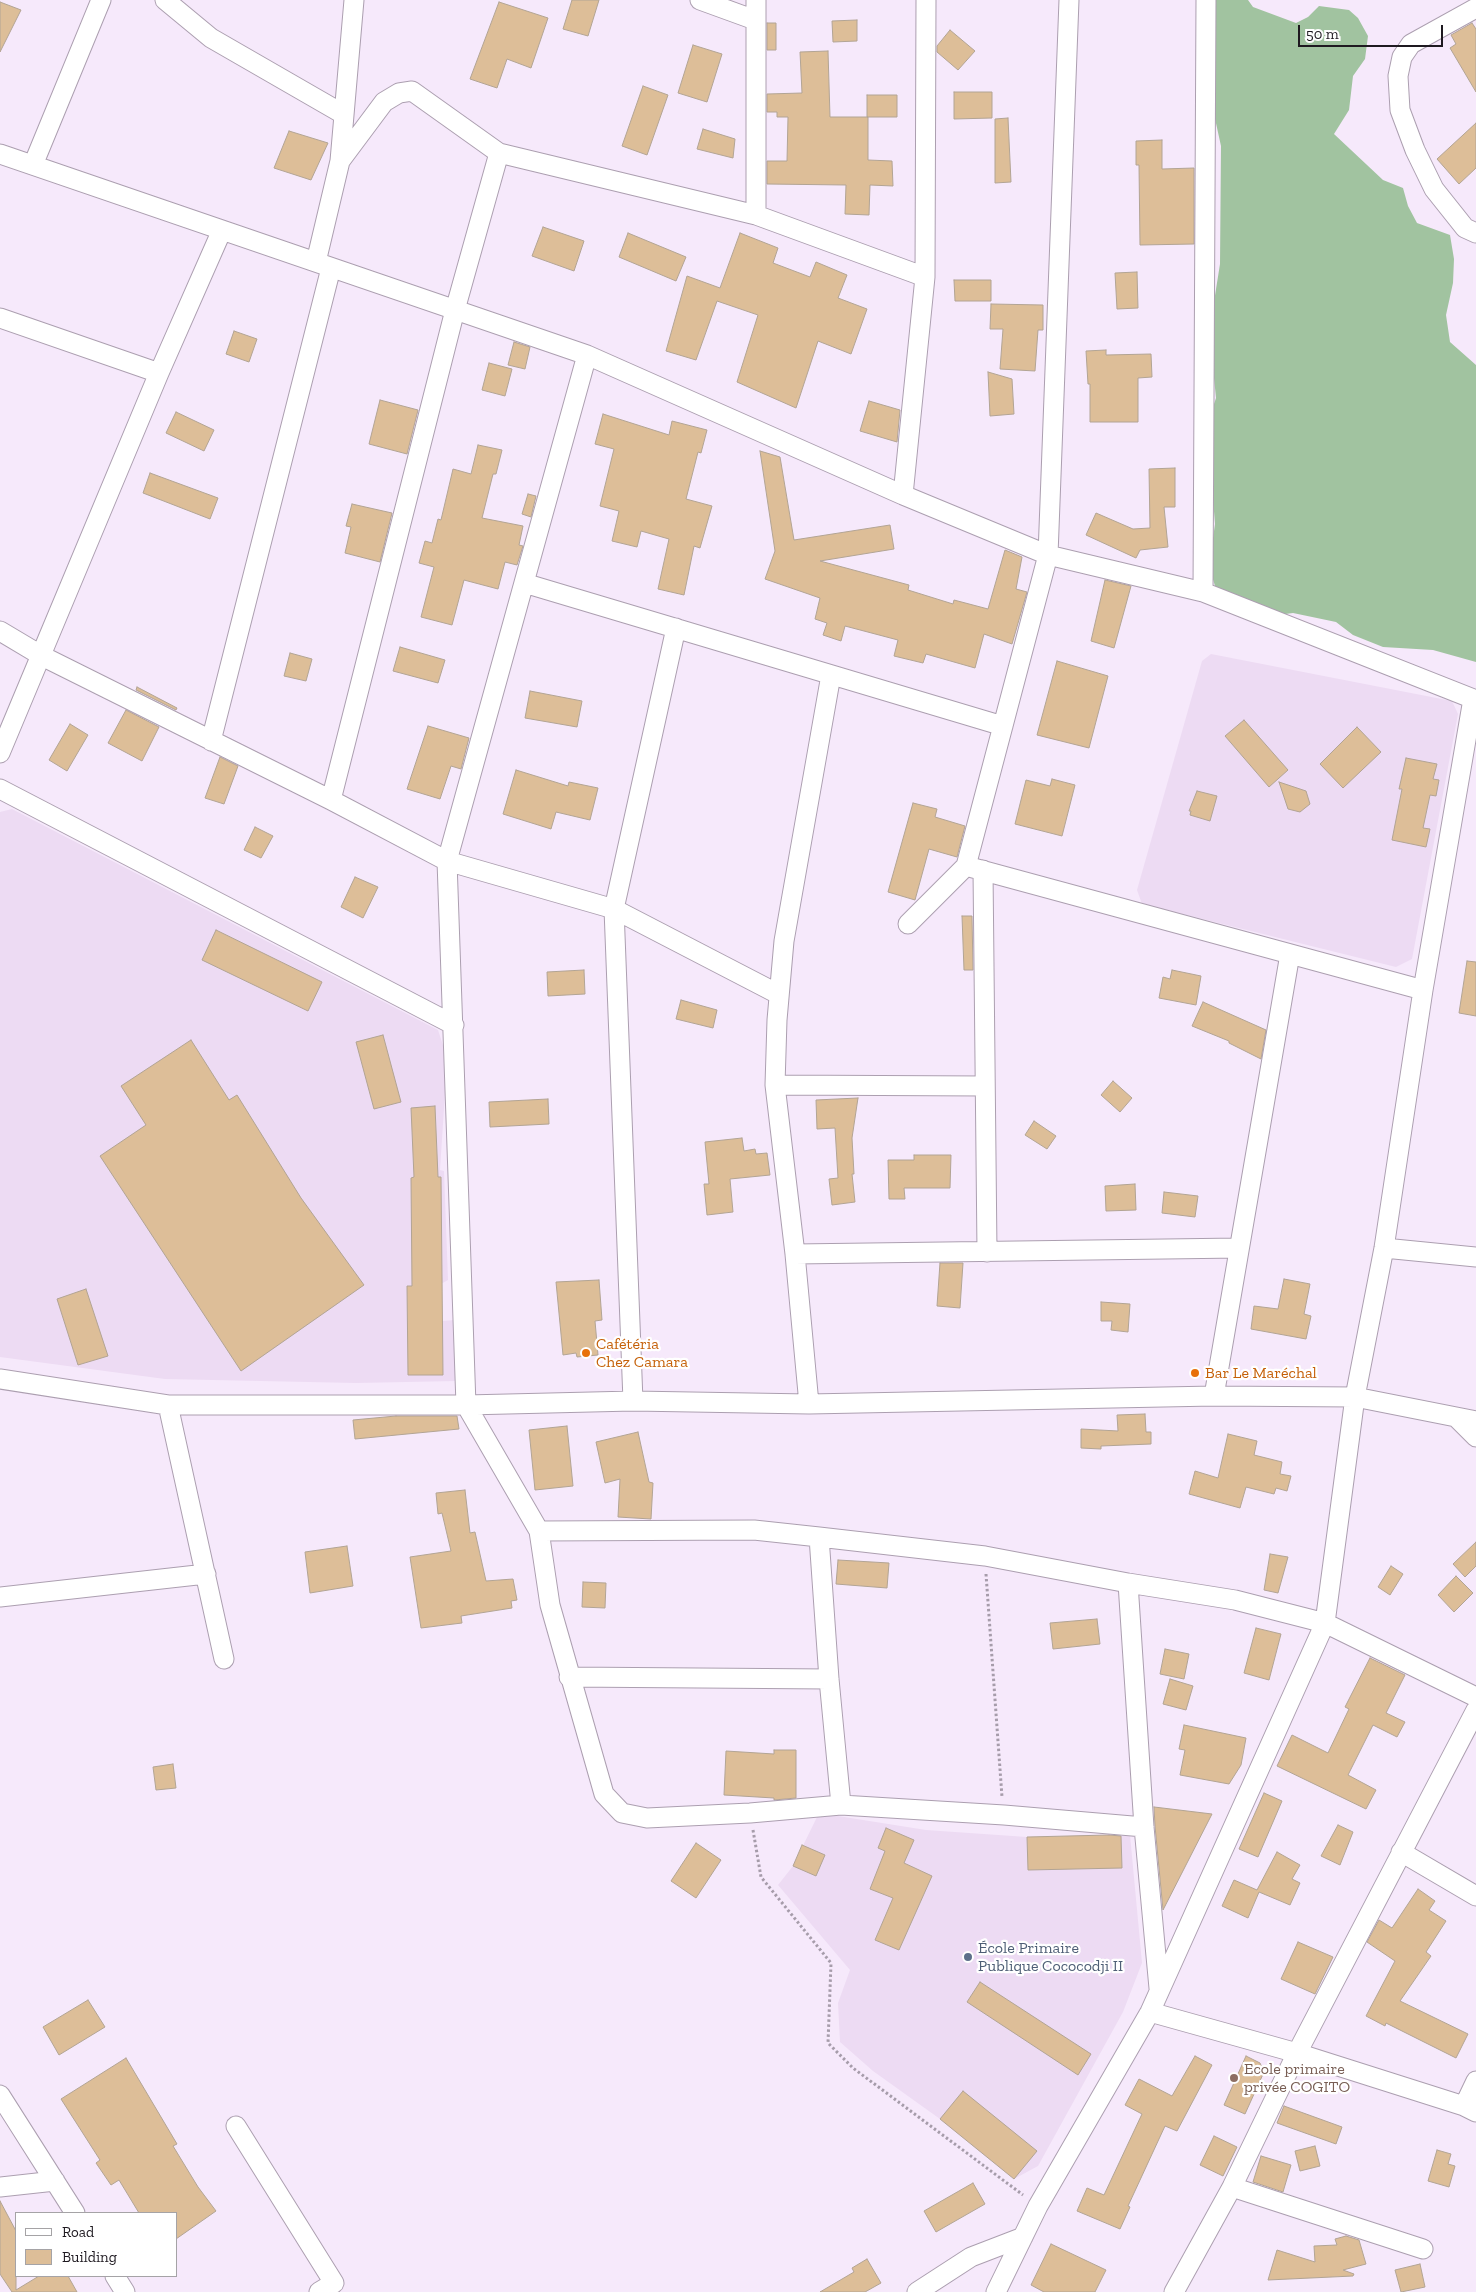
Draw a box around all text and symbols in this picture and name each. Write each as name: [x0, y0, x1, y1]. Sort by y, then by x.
scale bar: [1301, 15, 1446, 47]
text: 50 m: [1306, 25, 1339, 43]
place label: Cafétéria Chez Camara: [596, 1334, 688, 1372]
marker: Cafétéria Chez Camara: [580, 1347, 592, 1359]
place label: Bar Le Maréchal: [1205, 1363, 1317, 1383]
marker: Bar Le Maréchal: [1189, 1367, 1201, 1379]
place label: École Primaire Publique Cococodji II: [978, 1938, 1123, 1976]
marker: École Primaire Publique Cococodji II: [962, 1951, 974, 1963]
place label: Ecole primaire privée COGITO: [1244, 2059, 1350, 2097]
marker: Ecole primaire privée COGITO: [1228, 2072, 1240, 2084]
legend: [15, 2212, 178, 2277]
text: Road: [62, 2223, 94, 2241]
text: Building: [62, 2248, 117, 2266]

